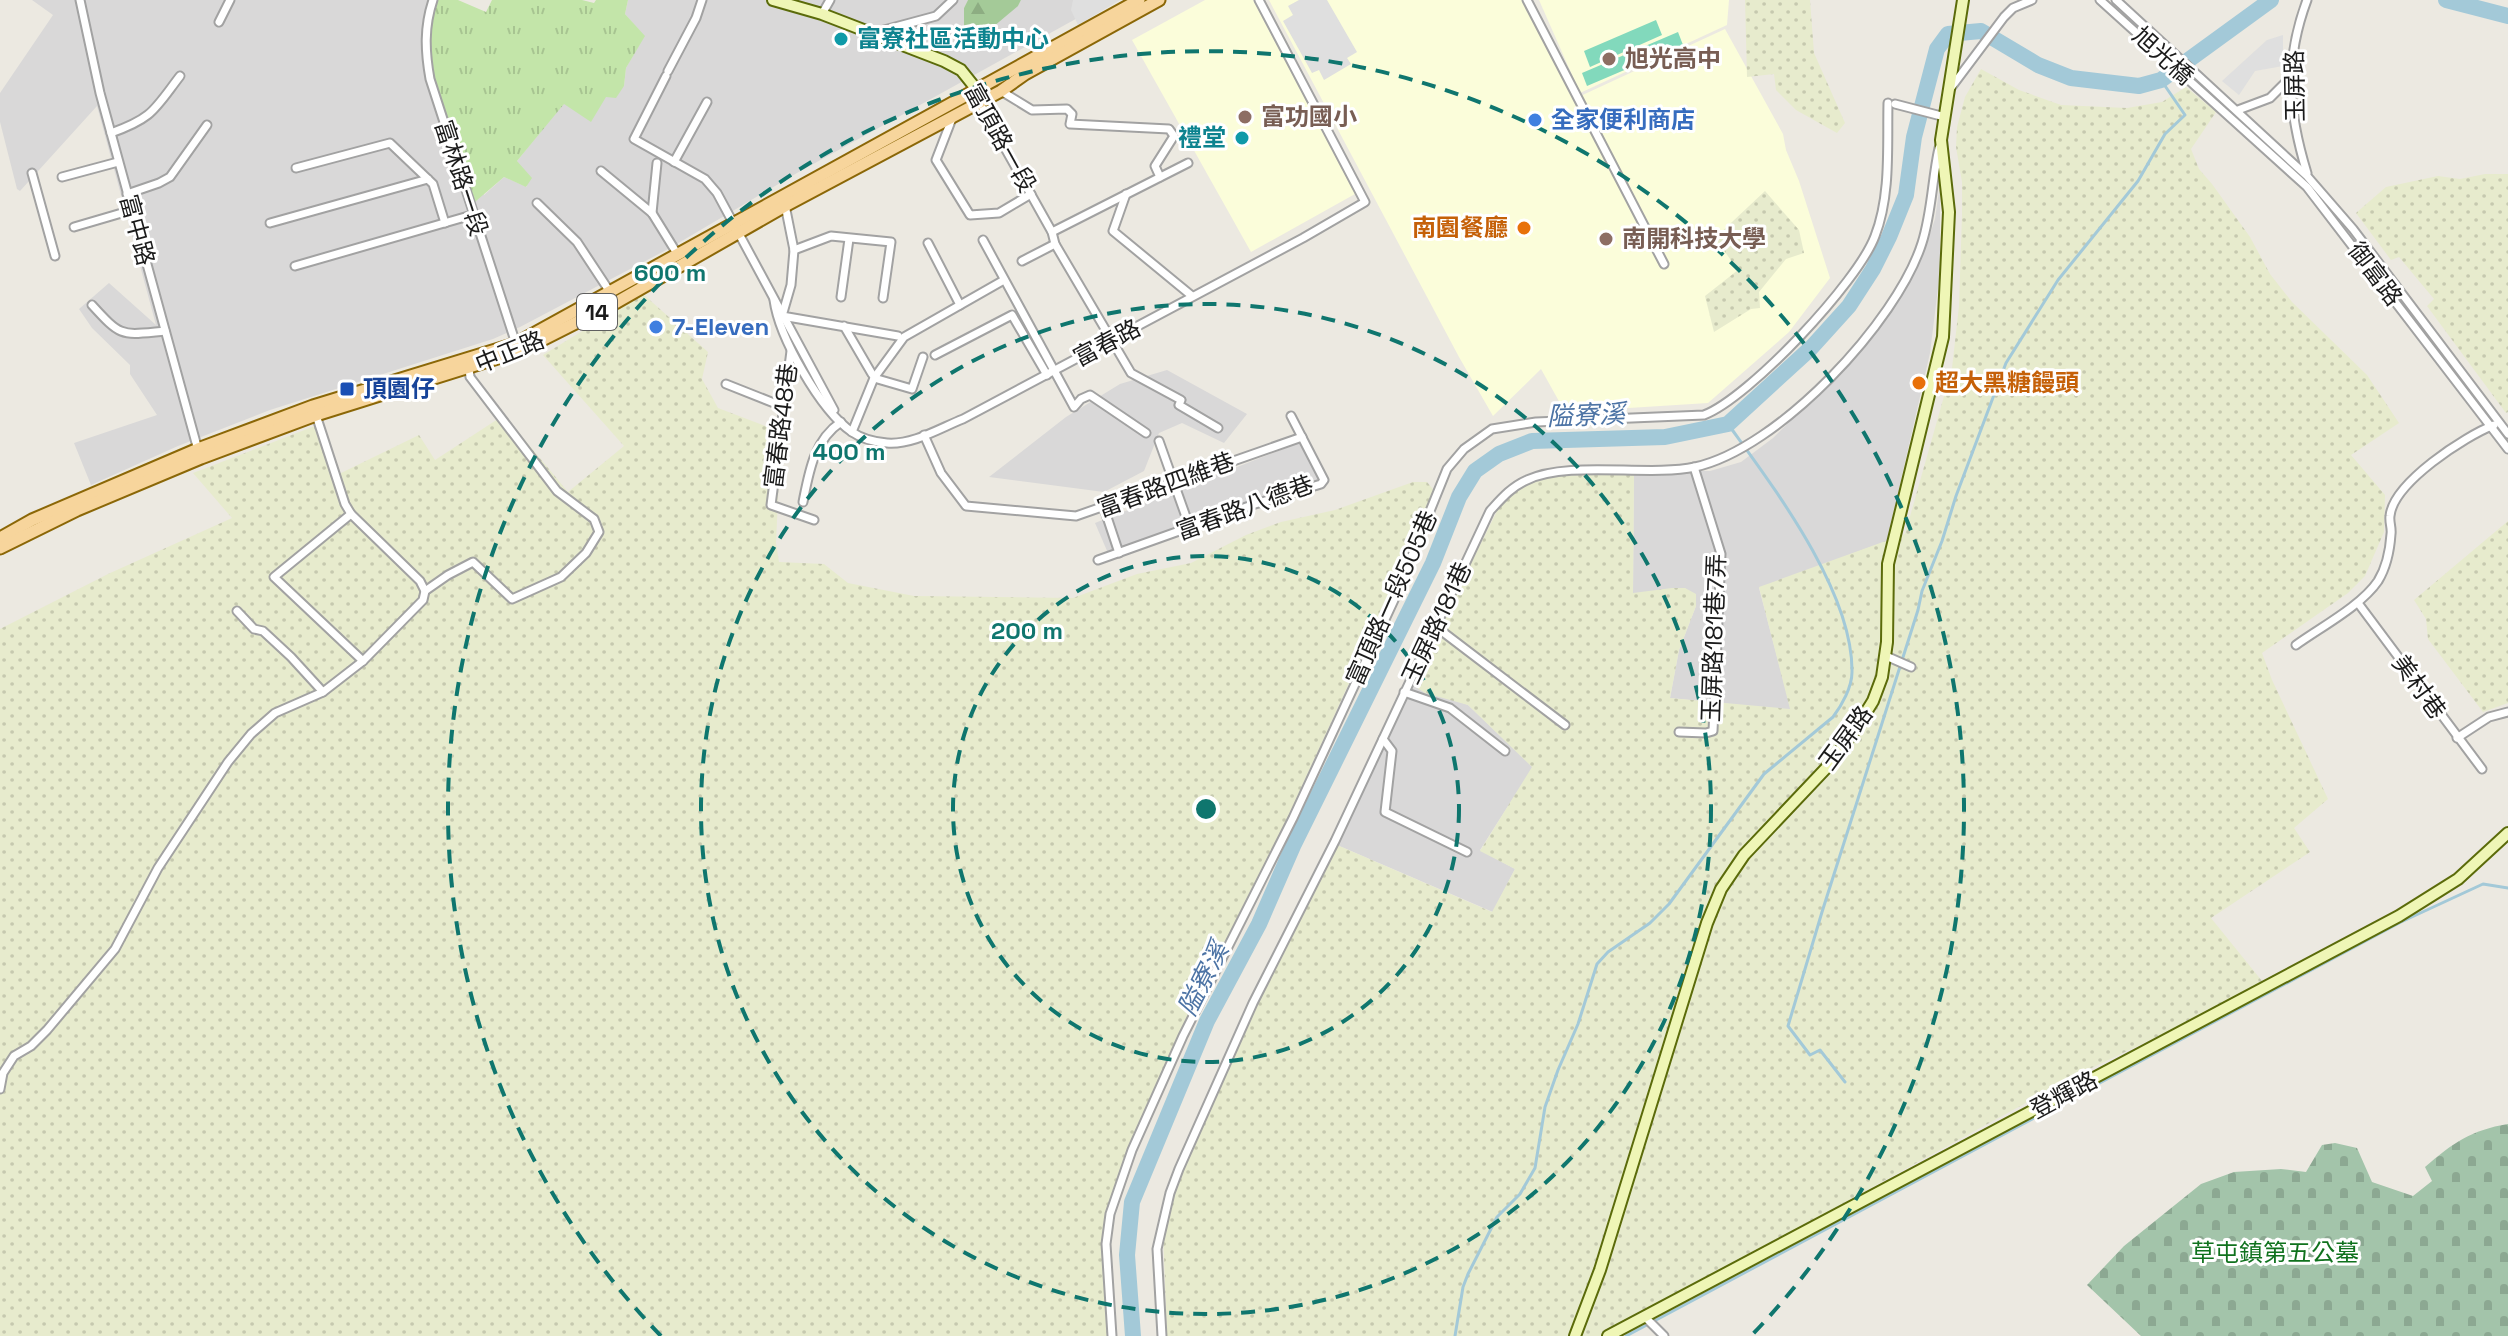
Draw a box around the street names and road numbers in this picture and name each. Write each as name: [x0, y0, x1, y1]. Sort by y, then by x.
street label: 旭光橋: [2126, 20, 2200, 91]
street label: 玉屏路: [2278, 50, 2311, 122]
street label: 富頂路一段: [958, 78, 1043, 198]
street label: 富林路一段: [428, 116, 495, 240]
street label: 富中路: [113, 191, 162, 269]
street label: 御富路: [2341, 236, 2409, 312]
road number: 14: [577, 294, 617, 330]
street label: 富春路: [1068, 312, 1146, 373]
street label: 中正路: [471, 324, 549, 379]
street label: 富春路48巷: [757, 362, 804, 490]
street label: 富春路四維巷: [1093, 445, 1239, 524]
street label: 富春路八德巷: [1172, 468, 1318, 547]
street label: 富頂路一段505巷: [1339, 506, 1444, 690]
street label: 玉屏路181巷7弄: [1695, 553, 1732, 723]
street label: 玉屏路181巷: [1395, 557, 1478, 689]
street label: 美村巷: [2386, 648, 2453, 725]
street label: 玉屏路: [1812, 699, 1879, 776]
street label: 登輝路: [2025, 1064, 2103, 1125]

